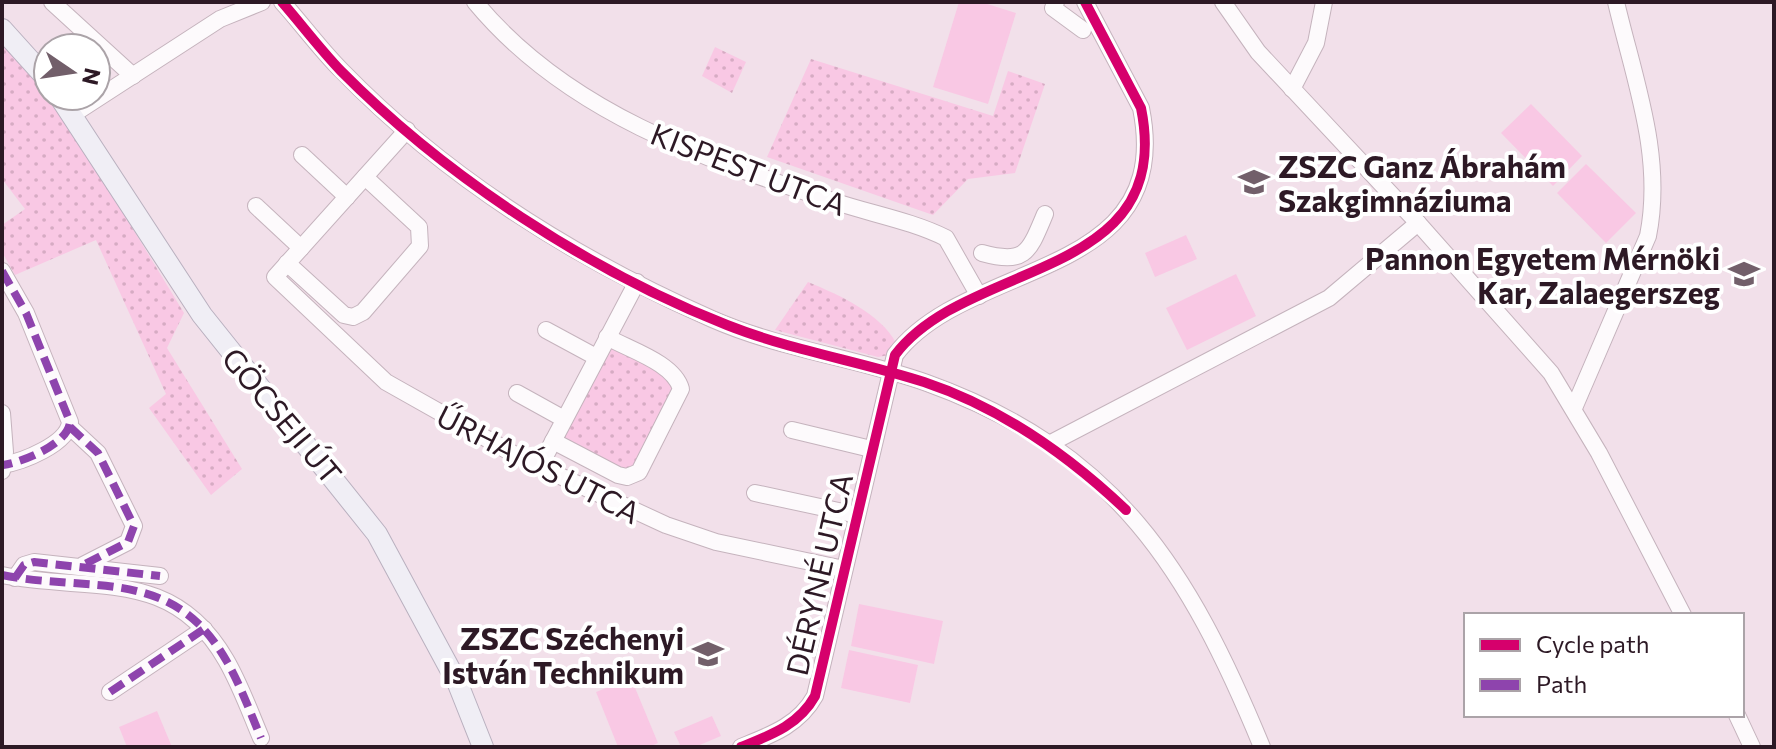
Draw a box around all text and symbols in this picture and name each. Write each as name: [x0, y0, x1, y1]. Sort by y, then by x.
north arrow: [32, 32, 112, 112]
text: N: [77, 66, 107, 88]
street label: KISPEST UTCA: [646, 114, 852, 222]
place label: ZSZC Ganz Ábrahám Szakgimnáziuma: [1278, 147, 1566, 218]
school or university icon: ZSZC Ganz Ábrahám Szakgimnáziuma: [1237, 165, 1271, 199]
place label: Pannon Egyetem Mérnöki Kar, Zalaegerszeg: [1365, 239, 1720, 310]
school or university icon: Pannon Egyetem Mérnöki Kar, Zalaegerszeg: [1727, 257, 1761, 291]
street label: GÖCSEJI ÚT: [215, 339, 351, 491]
street label: ŰRHAJÓS UTCA: [431, 396, 647, 530]
street label: DÉRYNÉ UTCA: [777, 469, 859, 679]
legend: [1464, 613, 1744, 717]
place label: ZSZC Széchenyi István Technikum: [442, 619, 684, 690]
text: Cycle path: [1536, 629, 1650, 658]
school or university icon: ZSZC Széchenyi István Technikum: [691, 637, 725, 671]
text: Path: [1536, 669, 1587, 698]

